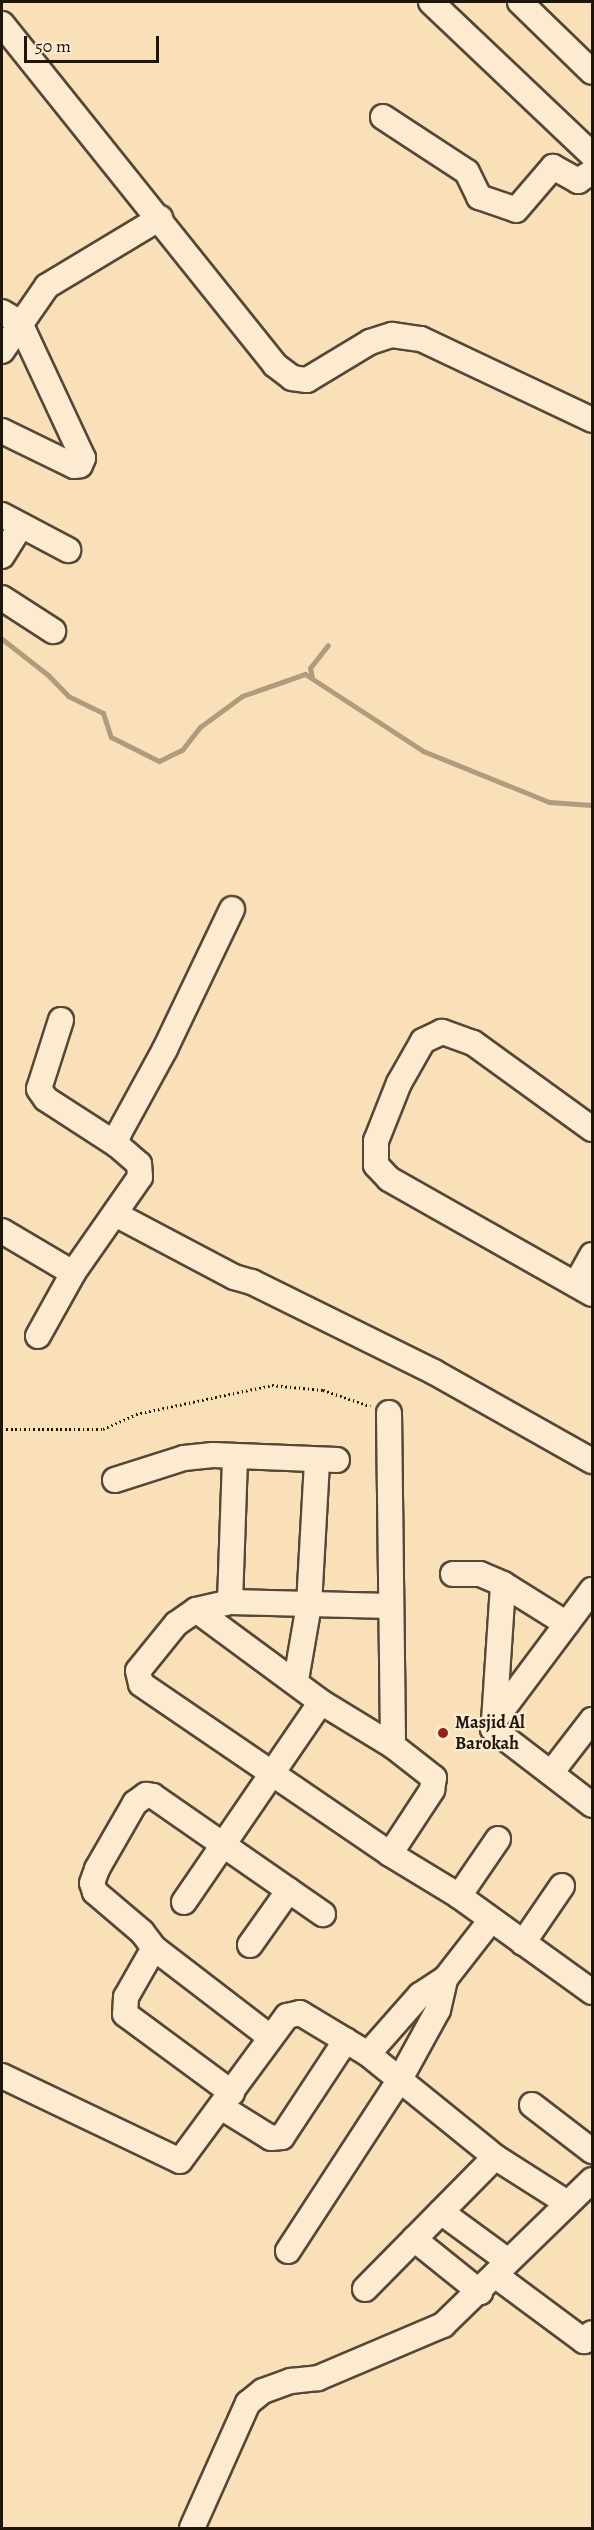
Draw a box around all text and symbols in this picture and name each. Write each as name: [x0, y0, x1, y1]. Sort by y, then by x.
scale bar: [27, 24, 162, 62]
text: 50 m: [35, 34, 71, 58]
place label: Masjid Al Barokah: [455, 1712, 525, 1754]
marker: Masjid Al Barokah: [436, 1726, 450, 1740]

